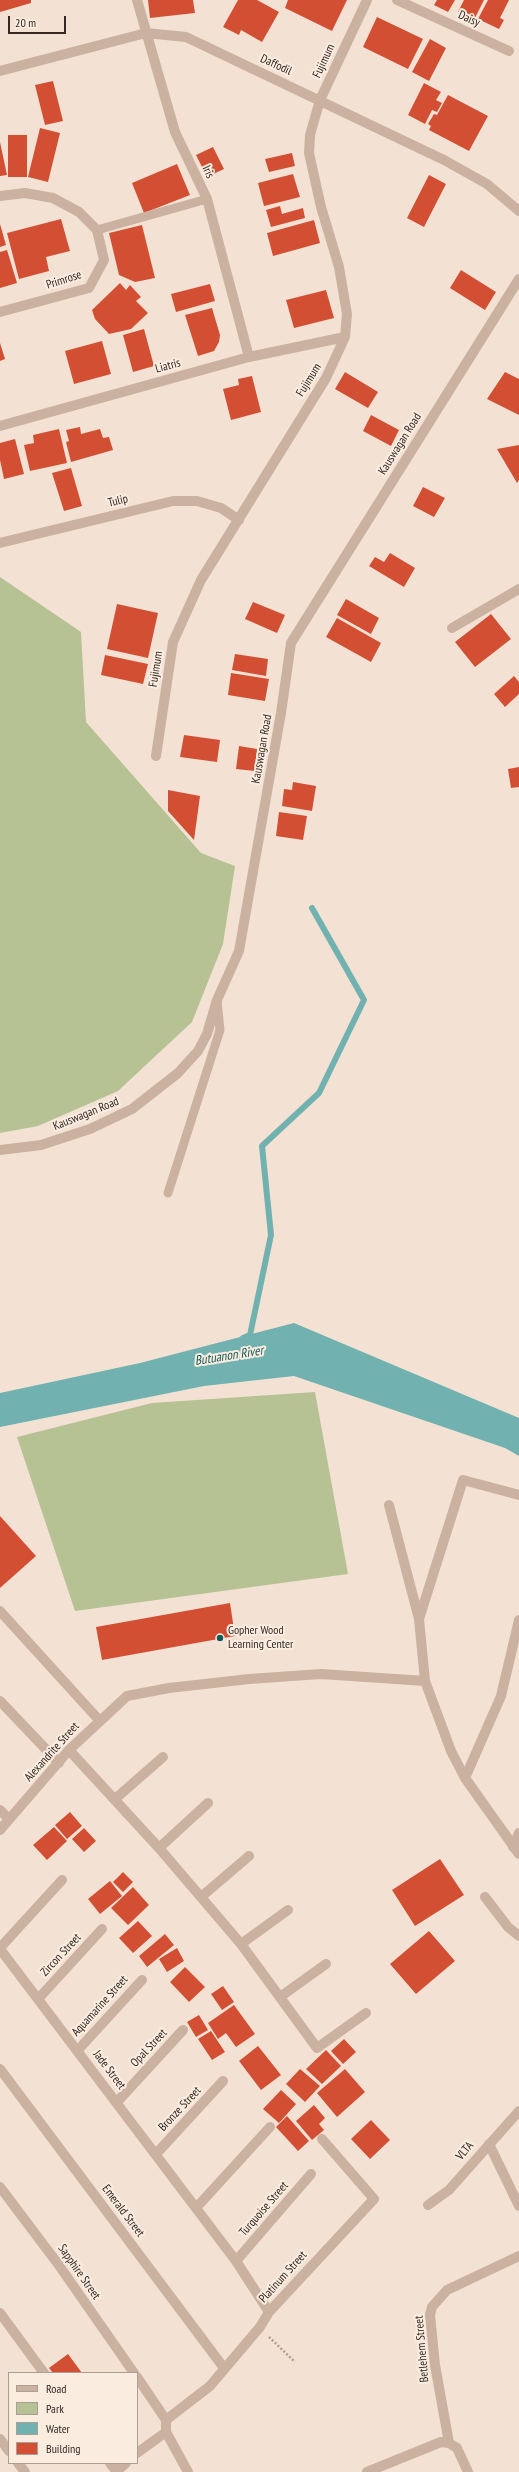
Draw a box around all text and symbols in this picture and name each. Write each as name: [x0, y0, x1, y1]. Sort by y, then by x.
scale bar: [10, 8, 68, 34]
street label: Daisy: [456, 8, 482, 30]
text: 20 m: [15, 15, 36, 30]
street label: Fujimum: [310, 42, 338, 80]
street label: Daffodil: [258, 52, 294, 78]
street label: Iris: [199, 163, 217, 181]
street label: Primrose: [45, 268, 83, 292]
street label: Liatris: [154, 356, 182, 376]
street label: Fujimum: [293, 361, 325, 399]
street label: Kauswagan Road: [375, 411, 425, 477]
street label: Tulip: [106, 492, 130, 510]
street label: Fujimum: [146, 650, 166, 688]
street label: Kauswagan Road: [249, 713, 275, 785]
street label: Kauswagan Road: [51, 1094, 121, 1134]
water label: Butuanon River: [194, 1343, 264, 1369]
place label: Gopher Wood Learning Center: [228, 1624, 293, 1652]
marker: Gopher Wood Learning Center: [215, 1633, 225, 1643]
street label: Alexandrite Street: [22, 1719, 82, 1785]
street label: Zircon Street: [38, 1931, 84, 1979]
street label: Aquamarine Street: [69, 1973, 131, 2039]
street label: Opal Street: [128, 2026, 170, 2070]
street label: Jade Street: [90, 2048, 128, 2092]
street label: Bronze Street: [156, 2084, 204, 2134]
street label: VLTA: [453, 2139, 477, 2163]
street label: Turquoise Street: [236, 2179, 292, 2239]
street label: Emerald Street: [99, 2182, 147, 2240]
street label: Sapphire Street: [55, 2242, 103, 2302]
street label: Platinum Street: [256, 2248, 310, 2306]
street label: Betlehem Street: [412, 2315, 432, 2383]
legend: [8, 2372, 138, 2464]
text: Road: [46, 2381, 66, 2396]
text: Park: [46, 2401, 64, 2416]
text: Water: [46, 2421, 70, 2436]
text: Building: [46, 2441, 81, 2456]

